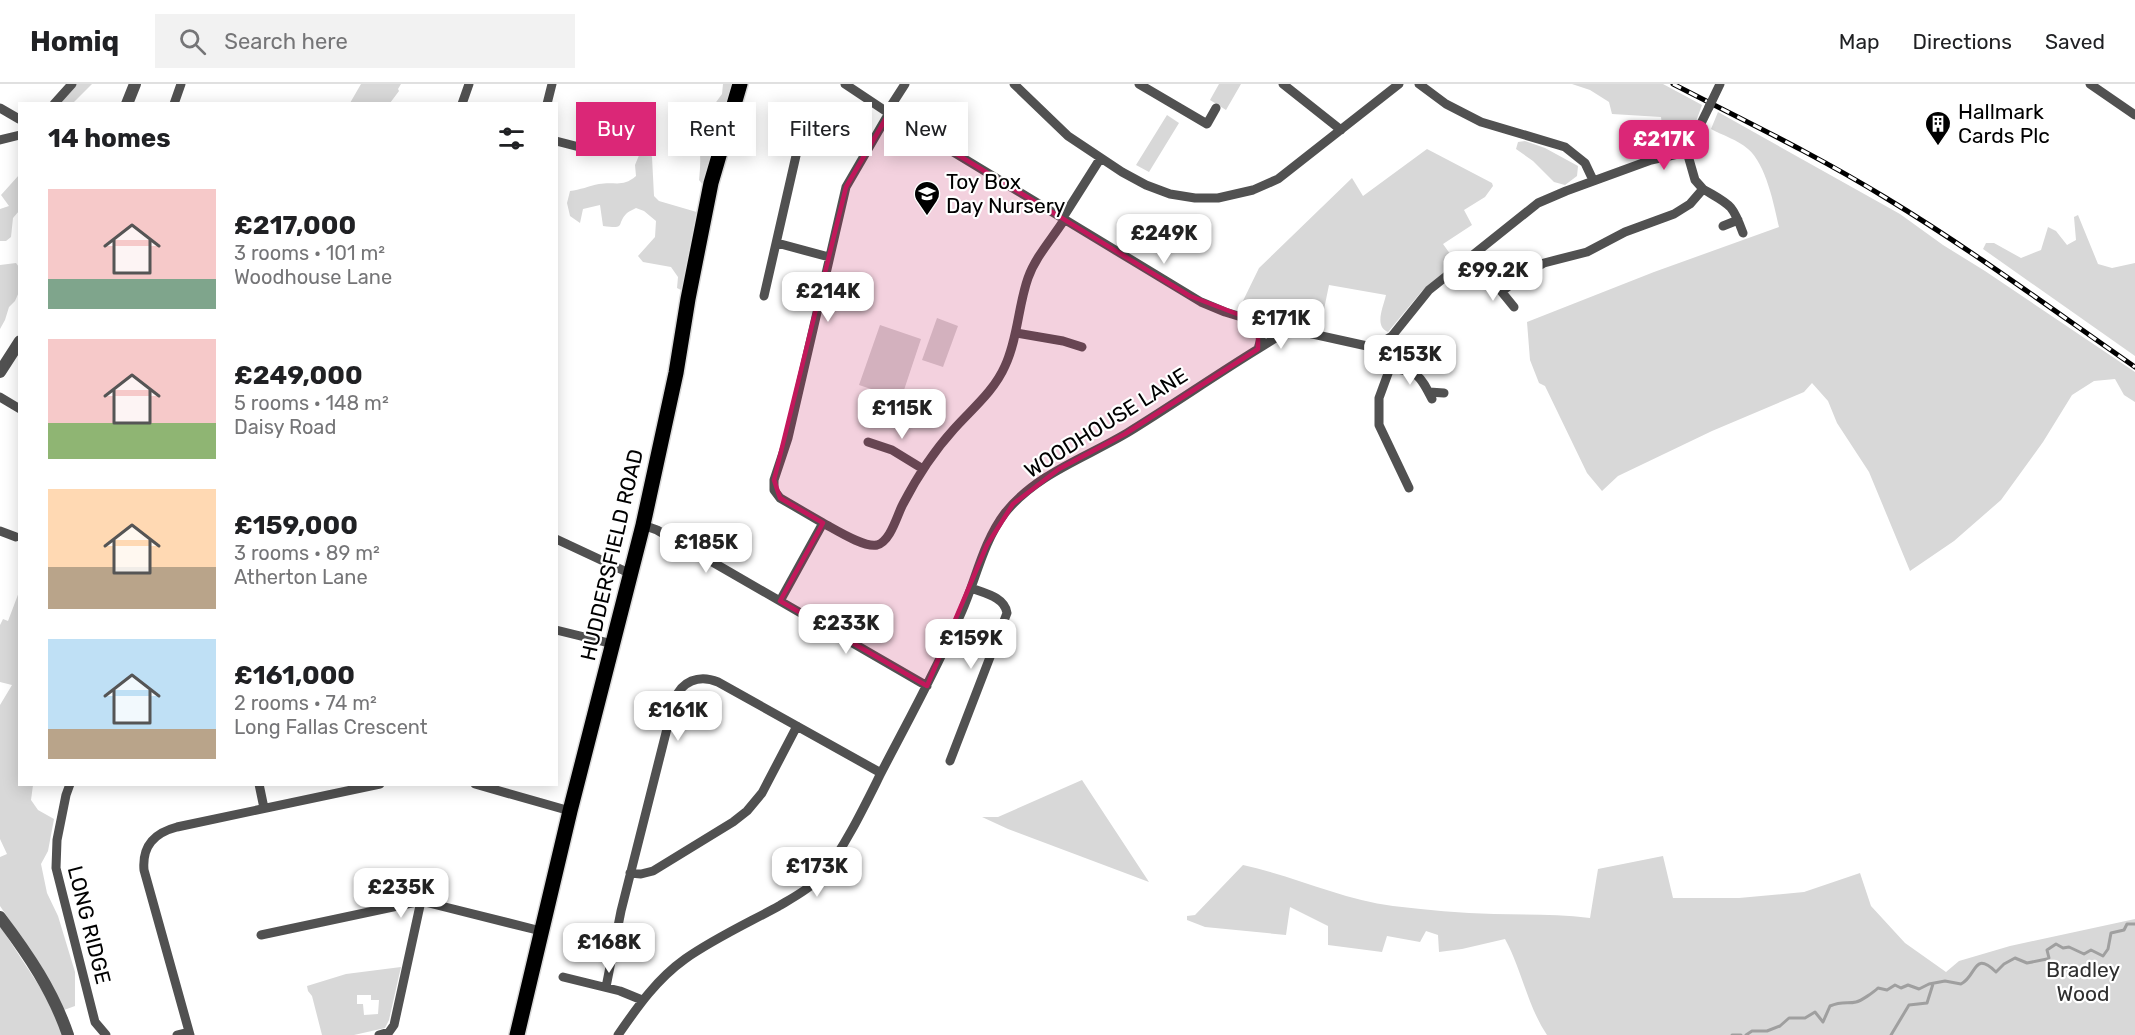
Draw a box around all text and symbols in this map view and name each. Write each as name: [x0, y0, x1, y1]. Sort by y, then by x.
search box: [155, 14, 575, 68]
text: Homiq: [30, 25, 119, 58]
icon: search: [176, 25, 209, 58]
text: Search here: [224, 28, 348, 55]
text: Map: [1839, 29, 1880, 54]
text: Directions: [1913, 29, 2012, 54]
text: Saved: [2045, 29, 2105, 54]
place label: Hallmark Cards Plc: [1958, 99, 2050, 148]
chip: Buy: [576, 102, 656, 156]
chip: Rent: [668, 102, 756, 156]
chip: Filters: [768, 102, 872, 156]
chip: New: [884, 102, 968, 156]
building icon: Hallmark Cards Plc: [1923, 109, 1953, 147]
pin: £217K: [1622, 120, 1706, 171]
icon: filters: [495, 122, 528, 155]
text: 14 homes: [48, 123, 171, 154]
text: £217K: [1633, 127, 1695, 151]
place label: Toy Box Day Nursery: [946, 169, 1066, 218]
school or university icon: Toy Box Day Nursery: [912, 179, 942, 217]
text: £217,000: [234, 210, 356, 241]
icon: home: [96, 213, 168, 285]
pin: £249K: [1122, 214, 1206, 265]
text: £249K: [1131, 221, 1198, 245]
text: 3 rooms · 101 m²: [234, 241, 385, 265]
pin: £99.2K: [1444, 251, 1542, 302]
text: £99.2K: [1458, 258, 1528, 282]
text: Woodhouse Lane: [234, 265, 392, 289]
pin: £214K: [786, 272, 870, 323]
text: £214K: [796, 279, 860, 303]
pin: £171K: [1239, 299, 1323, 350]
text: £171K: [1251, 306, 1311, 330]
pin: £153K: [1368, 335, 1452, 386]
text: £153K: [1378, 342, 1442, 366]
text: £249,000: [234, 360, 363, 391]
street label: WOODHOUSE LANE: [1020, 362, 1192, 483]
icon: home: [96, 363, 168, 435]
pin: £115K: [860, 389, 944, 440]
text: 5 rooms · 148 m²: [234, 391, 389, 415]
text: £115K: [872, 396, 932, 420]
text: Daisy Road: [234, 415, 336, 439]
street label: HUDDERSFIELD ROAD: [575, 447, 648, 663]
text: £159,000: [234, 510, 358, 541]
icon: home: [96, 513, 168, 585]
pin: £185K: [664, 523, 748, 574]
text: £185K: [674, 530, 738, 554]
text: 3 rooms · 89 m²: [234, 541, 380, 565]
text: Atherton Lane: [234, 565, 368, 589]
pin: £233K: [804, 604, 888, 655]
text: £233K: [812, 611, 880, 635]
pin: £159K: [929, 619, 1013, 670]
text: £159K: [939, 626, 1003, 650]
text: £161,000: [234, 660, 355, 691]
icon: home: [96, 663, 168, 735]
text: 2 rooms · 74 m²: [234, 691, 377, 715]
pin: £161K: [636, 691, 720, 742]
text: £161K: [648, 698, 708, 722]
text: Long Fallas Crescent: [234, 715, 428, 739]
pin: £173K: [775, 847, 859, 898]
text: £173K: [786, 854, 848, 878]
street label: LONG RIDGE: [63, 863, 116, 987]
pin: £235K: [359, 868, 443, 919]
text: £235K: [368, 875, 434, 899]
pin: £168K: [567, 923, 651, 974]
text: £168K: [577, 930, 641, 954]
park label: Bradley Wood: [2046, 957, 2120, 1006]

